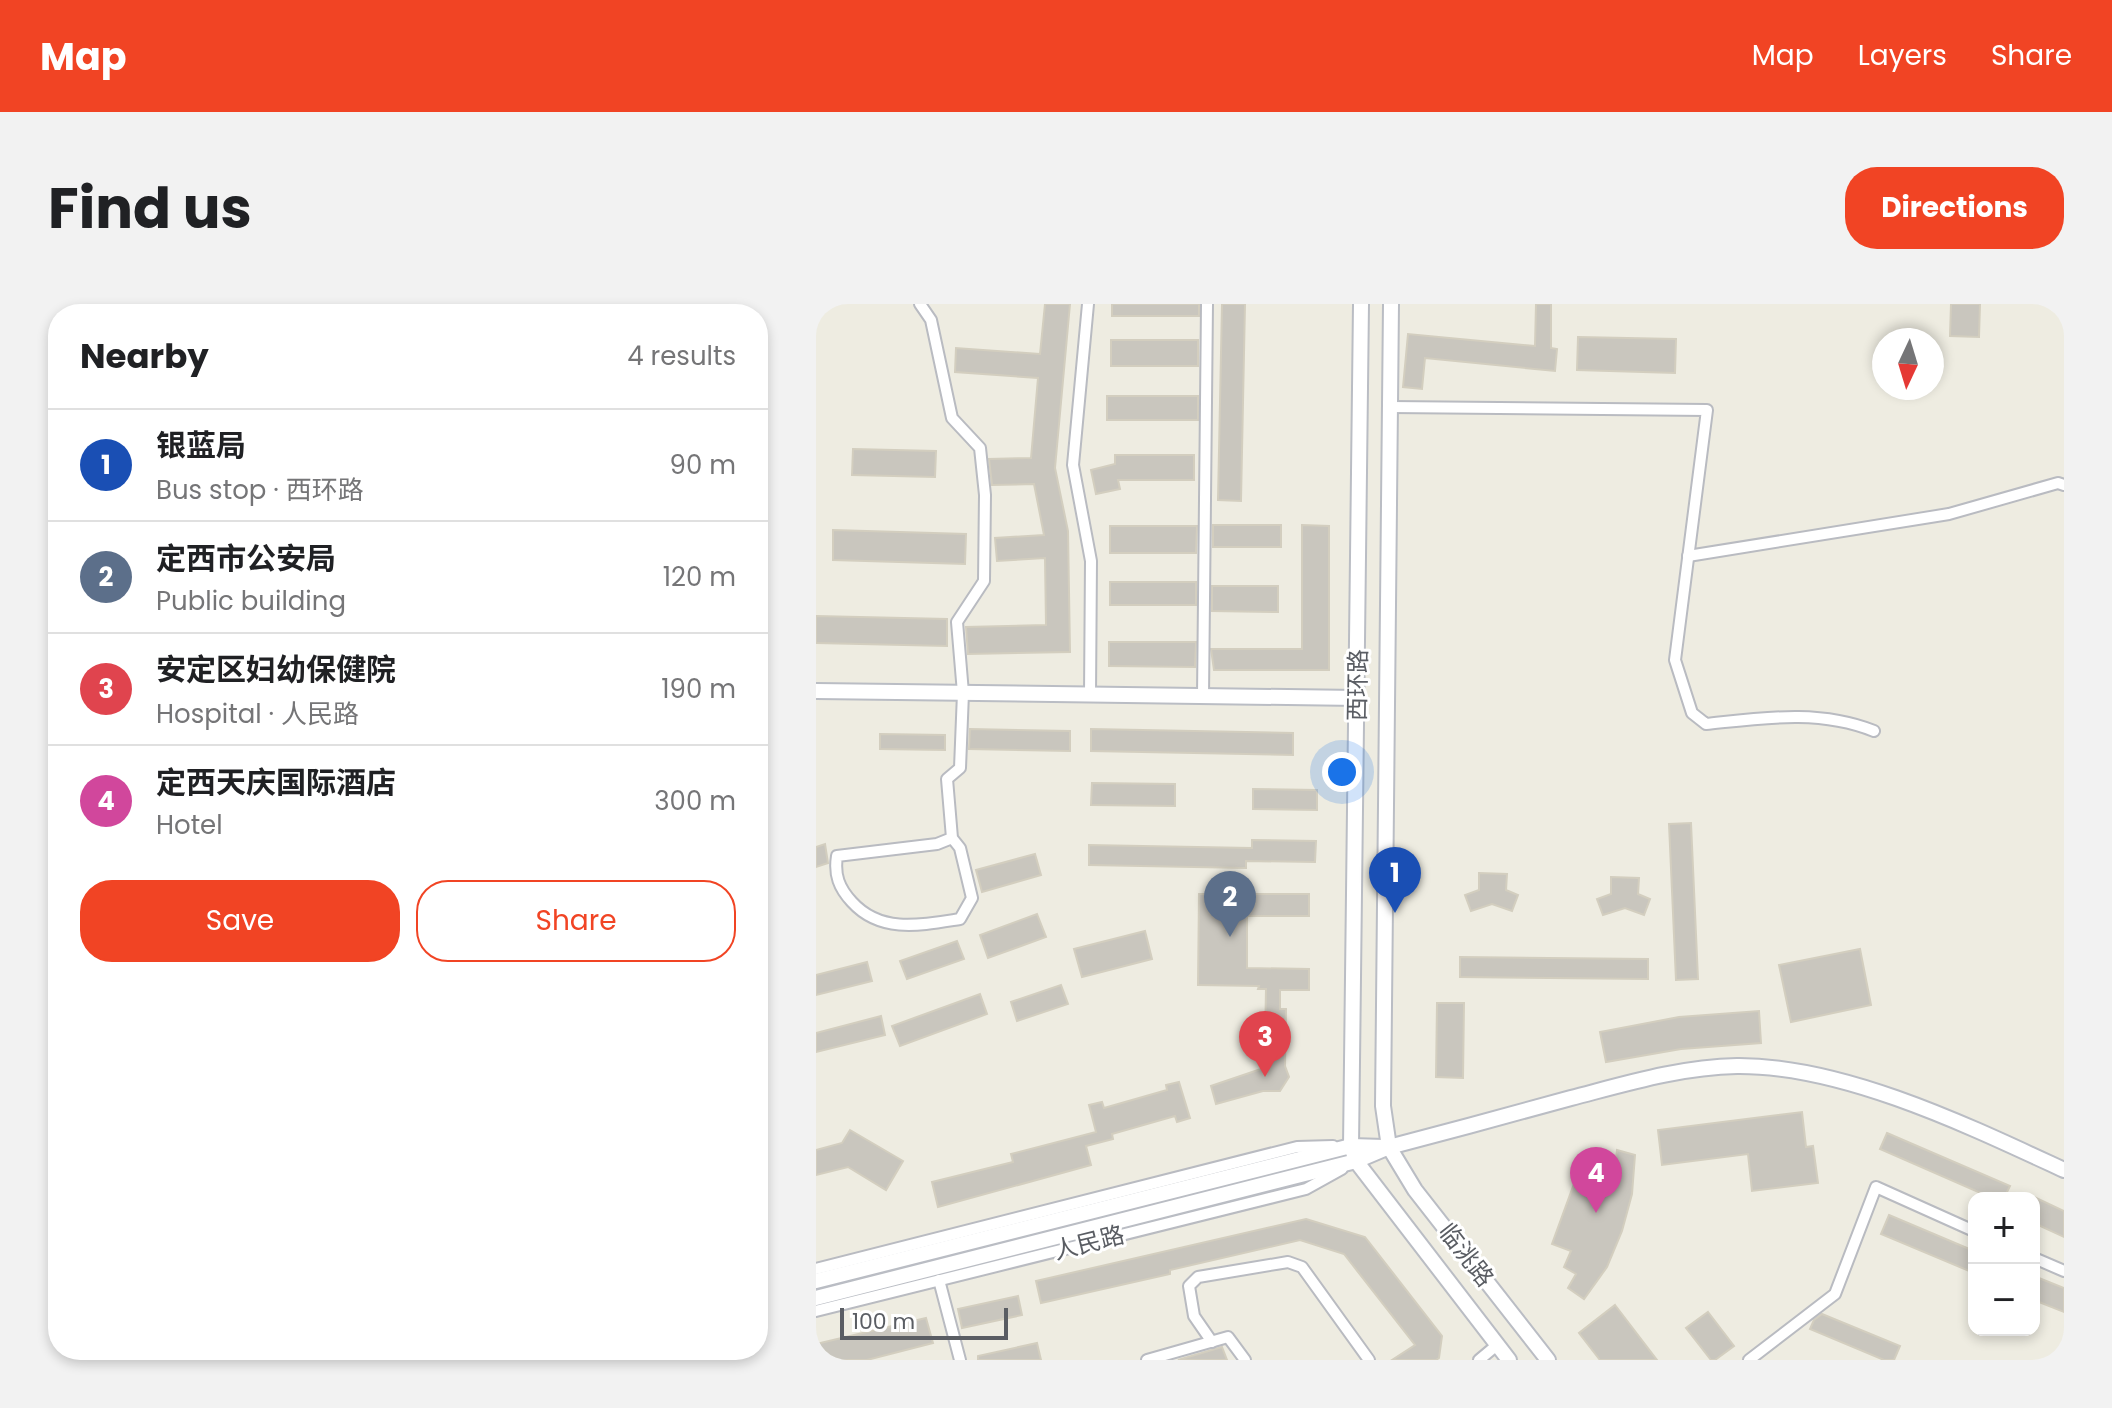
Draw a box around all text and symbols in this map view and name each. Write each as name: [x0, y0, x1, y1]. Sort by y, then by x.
text: Map: [40, 30, 127, 83]
text: Map: [1752, 36, 1814, 75]
text: Layers: [1858, 36, 1947, 75]
text: Share: [1991, 36, 2072, 75]
button: Directions: [1845, 167, 2064, 249]
text: Find us: [48, 169, 252, 248]
north arrow: [1872, 328, 1944, 400]
text: Nearby: [80, 332, 209, 380]
text: 4 results: [627, 338, 736, 374]
text: 银蓝局: [156, 424, 246, 467]
text: 1: [101, 447, 111, 483]
text: 90 m: [670, 447, 736, 483]
text: Bus stop · 西环路: [156, 472, 364, 508]
text: 定西市公安局: [156, 537, 336, 580]
text: 2: [99, 559, 113, 595]
text: 120 m: [663, 559, 736, 595]
text: Public building: [156, 583, 346, 619]
text: 安定区妇幼保健院: [156, 648, 396, 691]
street label: 西环路: [1340, 649, 1375, 721]
text: 3: [98, 671, 114, 707]
text: 190 m: [661, 671, 736, 707]
text: Hospital · 人民路: [156, 696, 359, 732]
your location: [1322, 752, 1362, 792]
text: 定西天庆国际酒店: [156, 761, 396, 804]
text: 4: [97, 783, 115, 819]
text: 300 m: [654, 783, 736, 819]
text: Hotel: [156, 807, 223, 843]
pin: 1: [1369, 847, 1421, 913]
pin: 2: [1204, 871, 1256, 937]
button: Save: [80, 880, 400, 962]
button: Share: [416, 880, 736, 962]
pin: 3: [1239, 1011, 1291, 1077]
pin: 4: [1570, 1147, 1622, 1213]
map controls: [1968, 1192, 2040, 1336]
button: +: [1968, 1192, 2040, 1264]
street label: 临洮路: [1431, 1216, 1502, 1293]
street label: 人民路: [1050, 1218, 1128, 1267]
button: −: [1968, 1264, 2040, 1336]
scale bar: [840, 1304, 1008, 1340]
text: 100 m: [852, 1306, 915, 1337]

